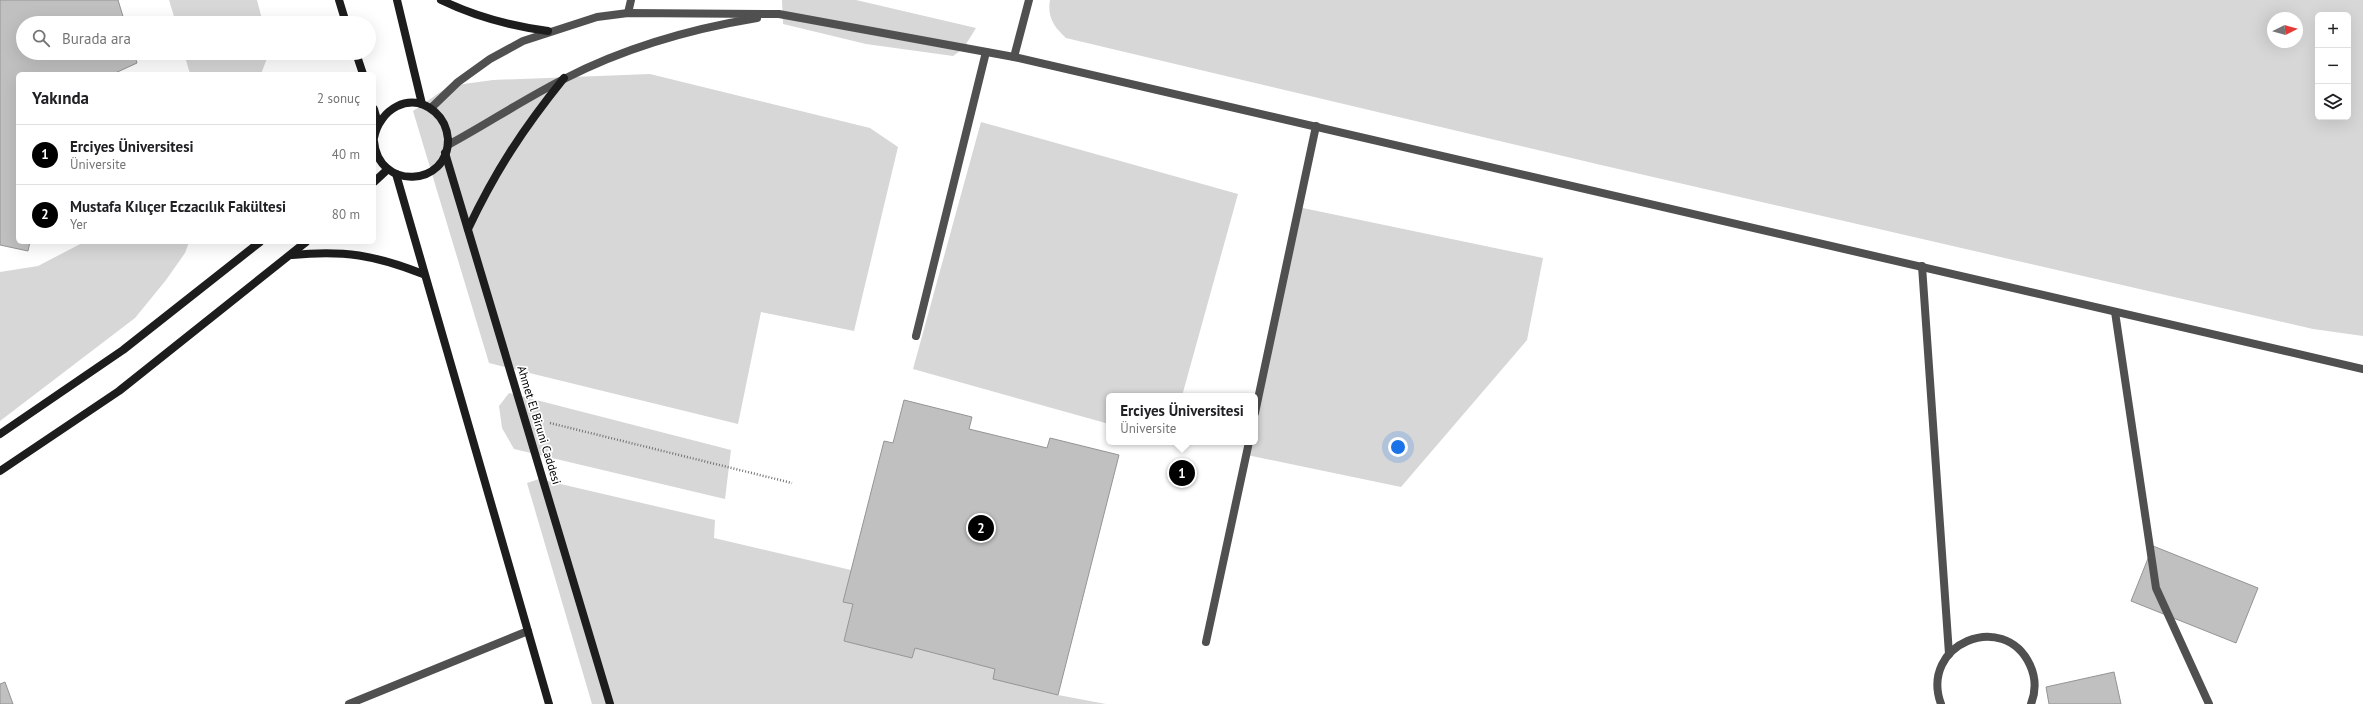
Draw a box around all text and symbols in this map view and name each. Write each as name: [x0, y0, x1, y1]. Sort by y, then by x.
north arrow: [2267, 12, 2303, 48]
map controls: [2315, 12, 2351, 120]
button: +: [2315, 12, 2351, 48]
search box: [16, 16, 376, 60]
icon: search: [30, 27, 52, 49]
text: Burada ara: [62, 29, 131, 48]
button: −: [2315, 48, 2351, 84]
button: layers: [2315, 84, 2351, 120]
text: Yakında: [32, 87, 89, 109]
text: 2 sonuç: [317, 90, 360, 107]
text: Erciyes Üniversitesi: [70, 137, 194, 156]
text: 1: [41, 146, 49, 163]
text: 40 m: [332, 146, 360, 163]
text: Üniversite: [70, 156, 126, 173]
text: Mustafa Kılıçer Eczacılık Fakültesi: [70, 197, 286, 216]
text: 2: [41, 206, 49, 223]
text: 80 m: [332, 206, 360, 223]
text: Yer: [70, 216, 87, 233]
street label: Ahmet El Biruni Caddesi: [514, 364, 565, 486]
popup: [1106, 393, 1258, 445]
text: Erciyes Üniversitesi: [1120, 401, 1244, 420]
text: Üniversite: [1120, 420, 1176, 437]
your location: [1388, 437, 1408, 457]
pin: 1: [1169, 458, 1195, 488]
pin: 2: [968, 513, 994, 543]

